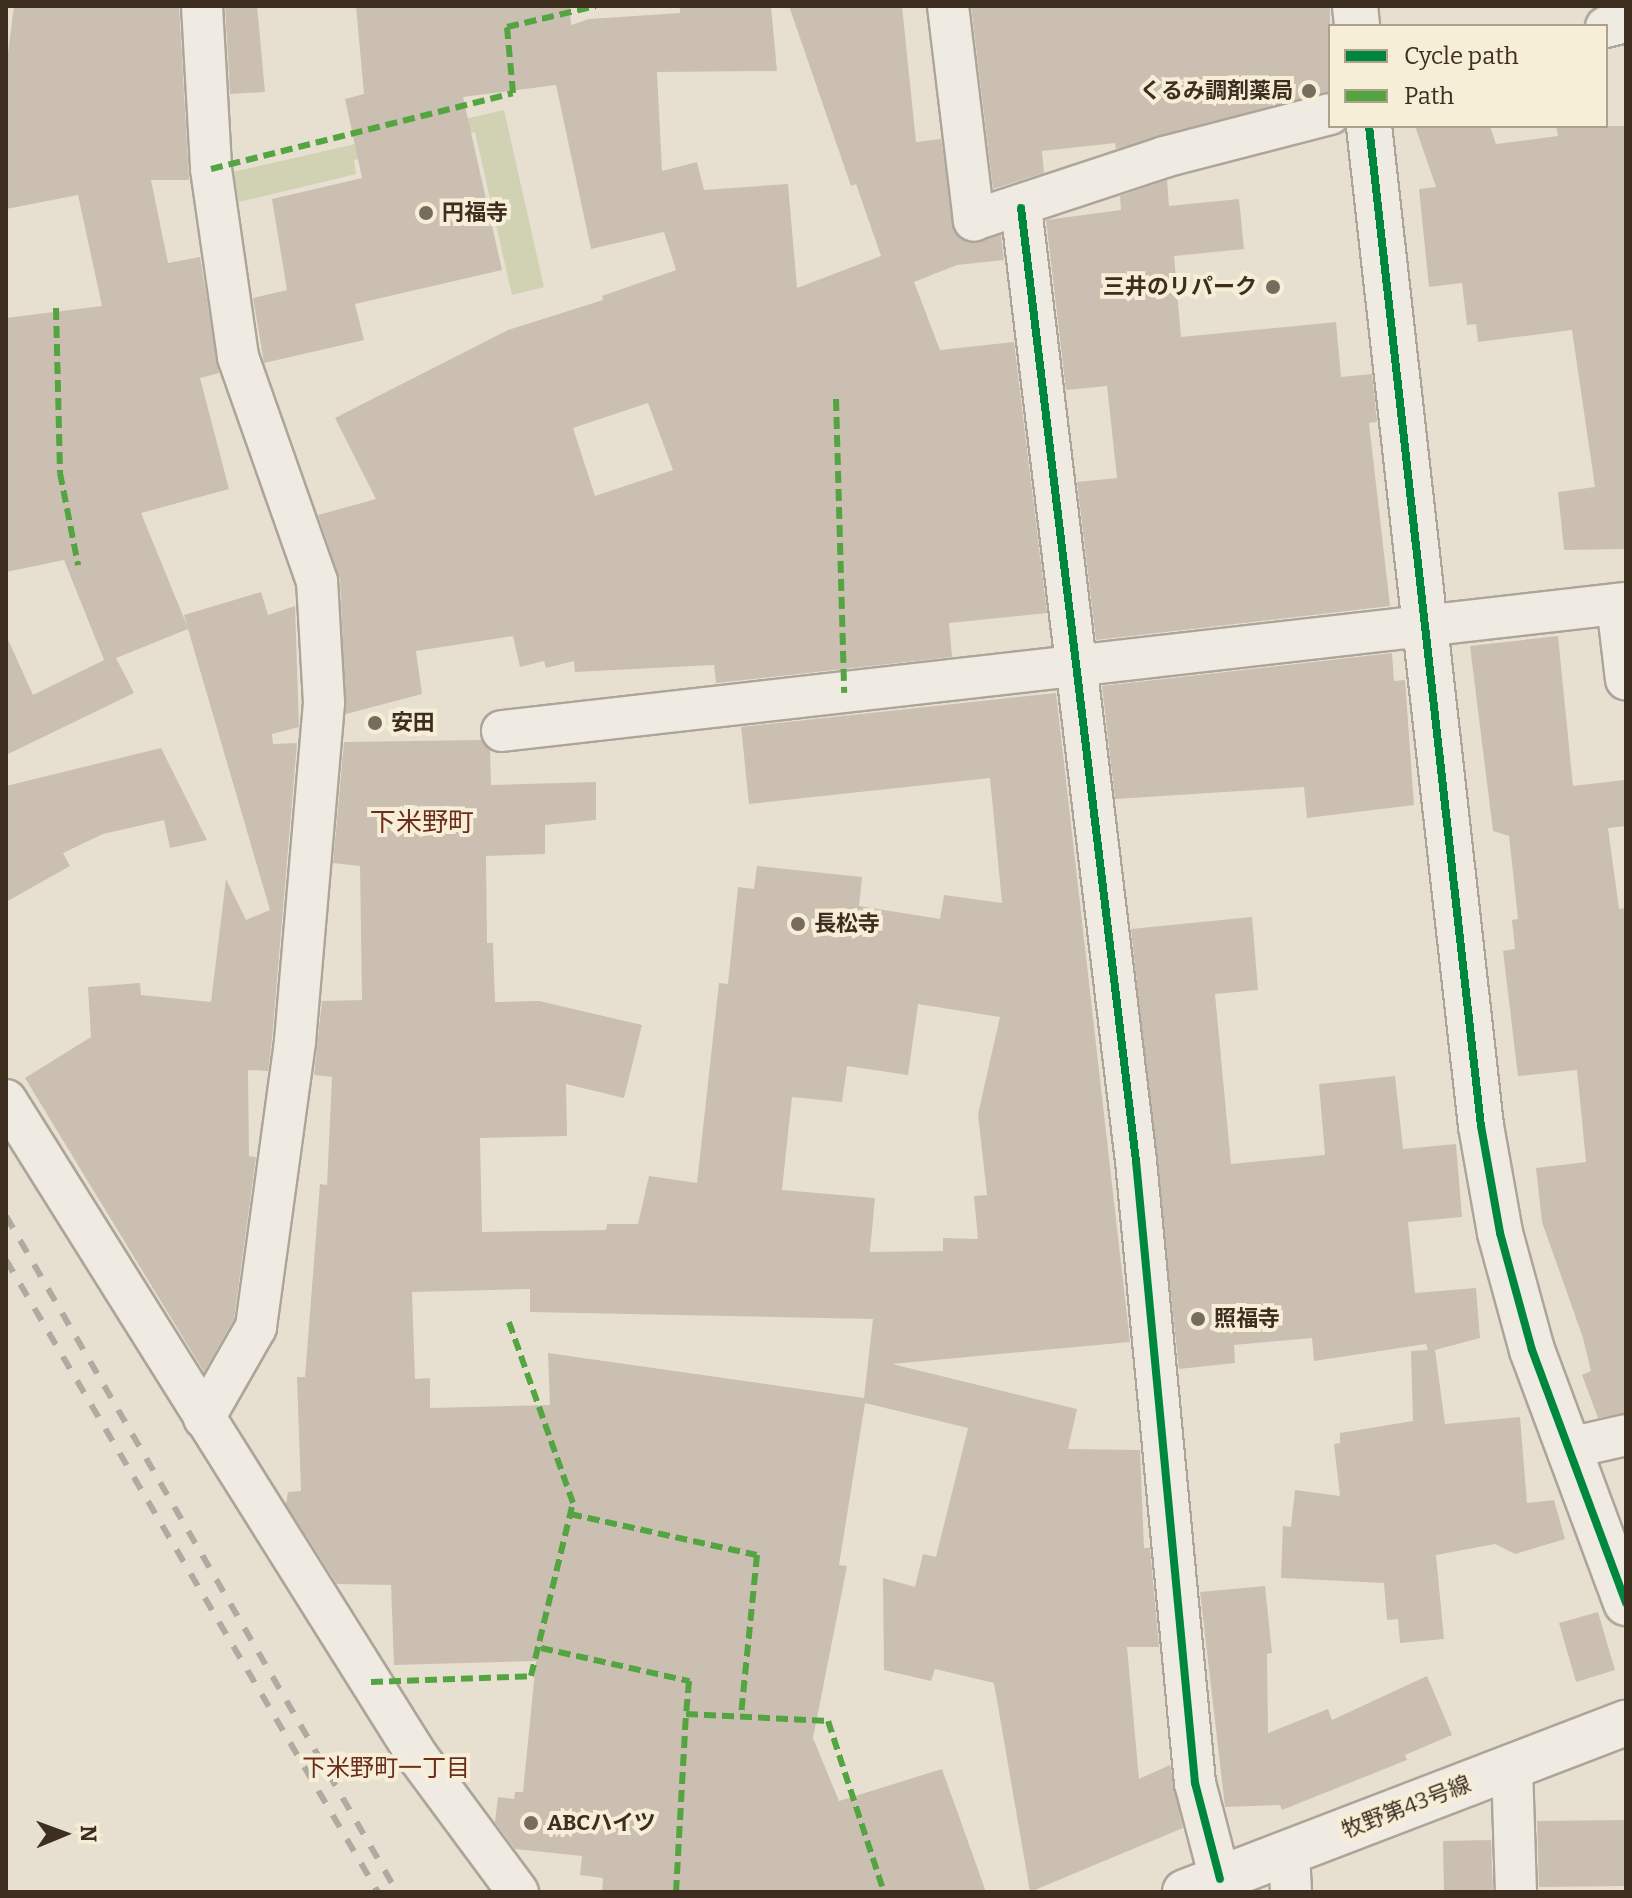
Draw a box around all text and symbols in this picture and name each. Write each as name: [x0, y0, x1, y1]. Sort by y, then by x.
legend: [1328, 24, 1608, 128]
text: Cycle path: [1404, 42, 1519, 70]
place label: くるみ調剤薬局: [1139, 78, 1293, 104]
marker: くるみ調剤薬局: [1300, 82, 1318, 100]
text: Path: [1404, 82, 1454, 110]
place label: 円福寺: [442, 200, 508, 226]
marker: 円福寺: [417, 204, 435, 222]
place label: 三井のリパーク: [1103, 274, 1257, 300]
marker: 三井のリパーク: [1264, 278, 1282, 296]
place label: 安田: [391, 710, 435, 736]
marker: 安田: [366, 714, 384, 732]
district label: 下米野町: [370, 807, 474, 839]
place label: 長松寺: [814, 911, 880, 937]
marker: 長松寺: [789, 915, 807, 933]
place label: 照福寺: [1214, 1306, 1280, 1332]
marker: 照福寺: [1189, 1310, 1207, 1328]
district label: 下米野町一丁目: [302, 1755, 470, 1783]
street label: 牧野第43号線: [1338, 1770, 1474, 1844]
north arrow: [24, 1794, 104, 1874]
place label: ABCハイツ: [547, 1810, 656, 1836]
marker: ABCハイツ: [522, 1814, 540, 1832]
text: N: [75, 1825, 102, 1842]

